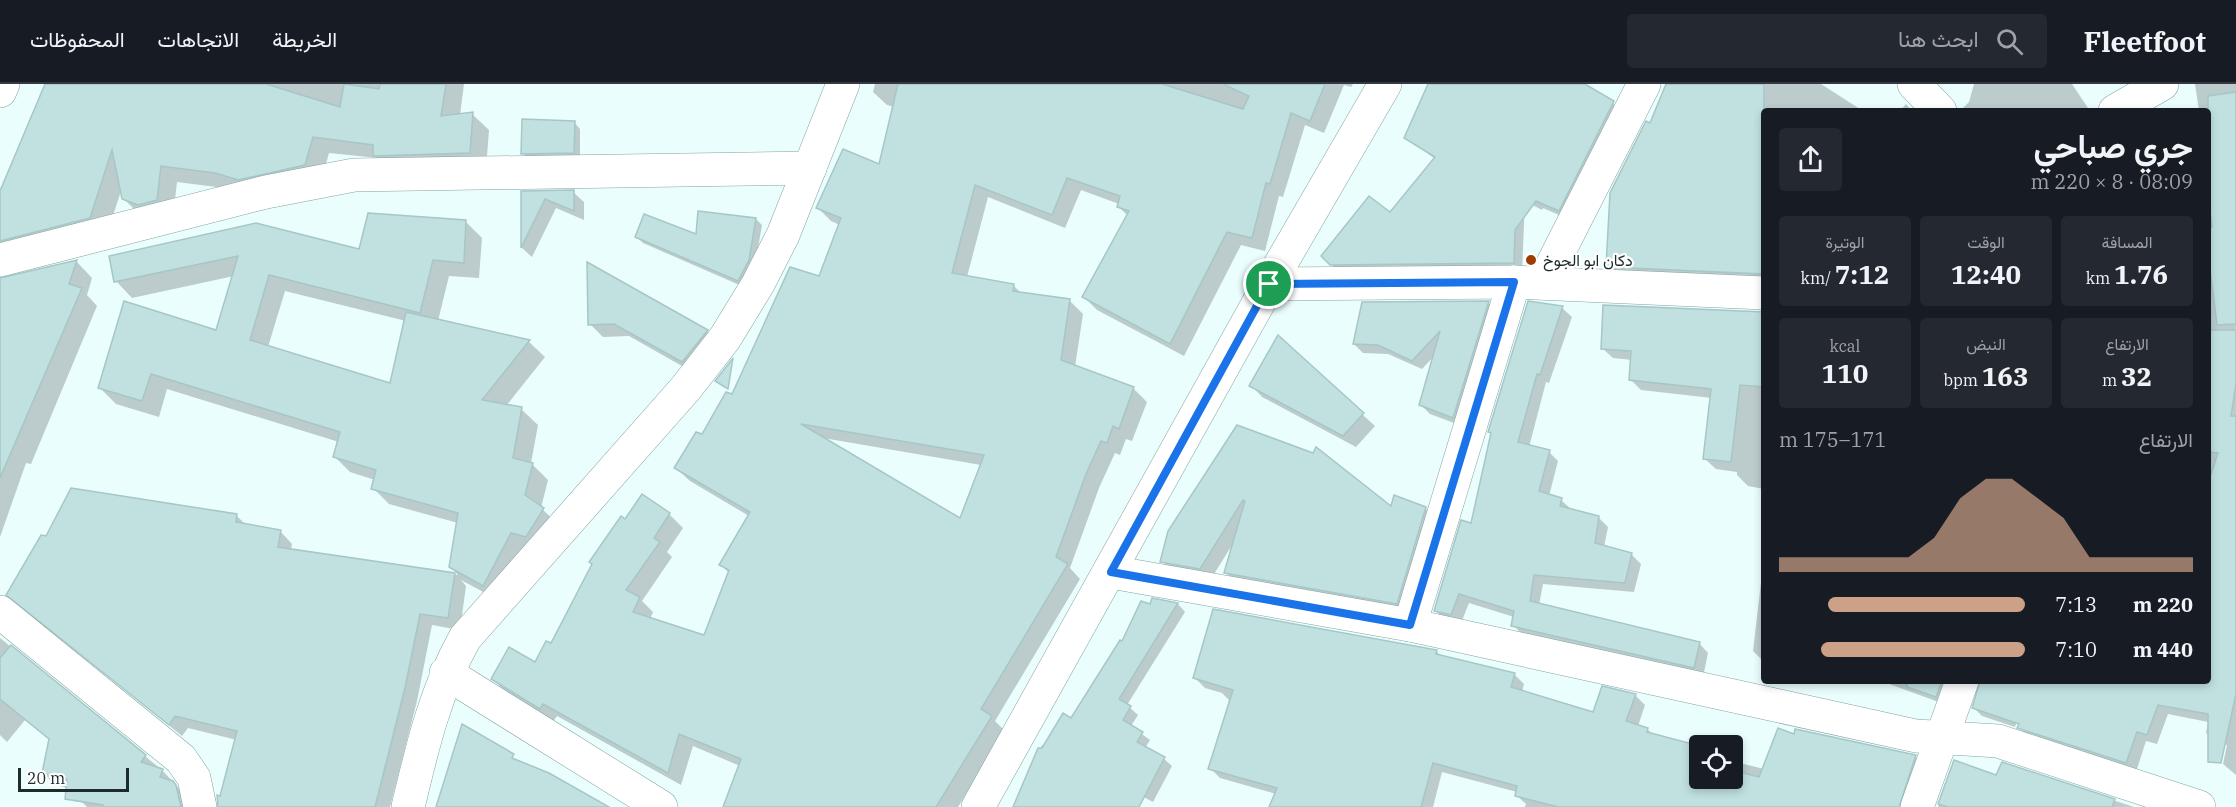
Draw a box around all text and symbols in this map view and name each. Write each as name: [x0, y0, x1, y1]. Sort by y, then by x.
search box: [1627, 14, 2047, 68]
text: Fleetfoot: [2083, 23, 2206, 60]
text: ابحث هنا: [1898, 24, 1978, 53]
text: المحفوظات: [30, 25, 125, 53]
text: الاتجاهات: [158, 25, 239, 53]
text: الخريطة: [272, 25, 337, 53]
icon: search: [1993, 25, 2026, 58]
text: جري صباحي: [2033, 124, 2193, 167]
button: share: [1779, 128, 1842, 191]
text: 08:09 · 8 × 220 m: [2030, 168, 2193, 195]
text: الوتيرة: [1825, 232, 1865, 252]
text: الوقت: [1967, 232, 2005, 252]
text: المسافة: [2102, 232, 2152, 252]
place label: دكان ابو الجوخ: [1543, 250, 1633, 272]
marker: دكان ابو الجوخ: [1524, 253, 1538, 267]
text: 7:12: [1835, 257, 1889, 291]
text: 12:40: [1951, 257, 2021, 291]
text: 1.76: [2114, 257, 2168, 291]
pin: [1243, 258, 1294, 309]
icon: arrive: [1252, 267, 1285, 300]
text: /km: [1801, 268, 1835, 288]
text: km: [2086, 268, 2114, 288]
text: النبض: [1966, 334, 2006, 354]
text: الارتفاع: [2105, 334, 2149, 354]
text: kcal: [1830, 336, 1860, 356]
text: 110: [1822, 356, 1868, 390]
text: 163: [1982, 359, 2029, 393]
text: 32: [2121, 359, 2152, 393]
text: bpm: [1943, 370, 1982, 390]
text: m: [2102, 370, 2121, 390]
text: 171–175 m: [1779, 426, 1886, 453]
text: الارتفاع: [2139, 426, 2193, 453]
text: 7:13: [2055, 591, 2097, 618]
text: 220 m: [2133, 591, 2193, 618]
text: 7:10: [2055, 636, 2097, 663]
text: 440 m: [2133, 636, 2193, 663]
map controls: [1689, 735, 1743, 789]
button: locate: [1689, 735, 1743, 789]
scale bar: [18, 765, 129, 792]
text: 20 m: [27, 768, 65, 788]

